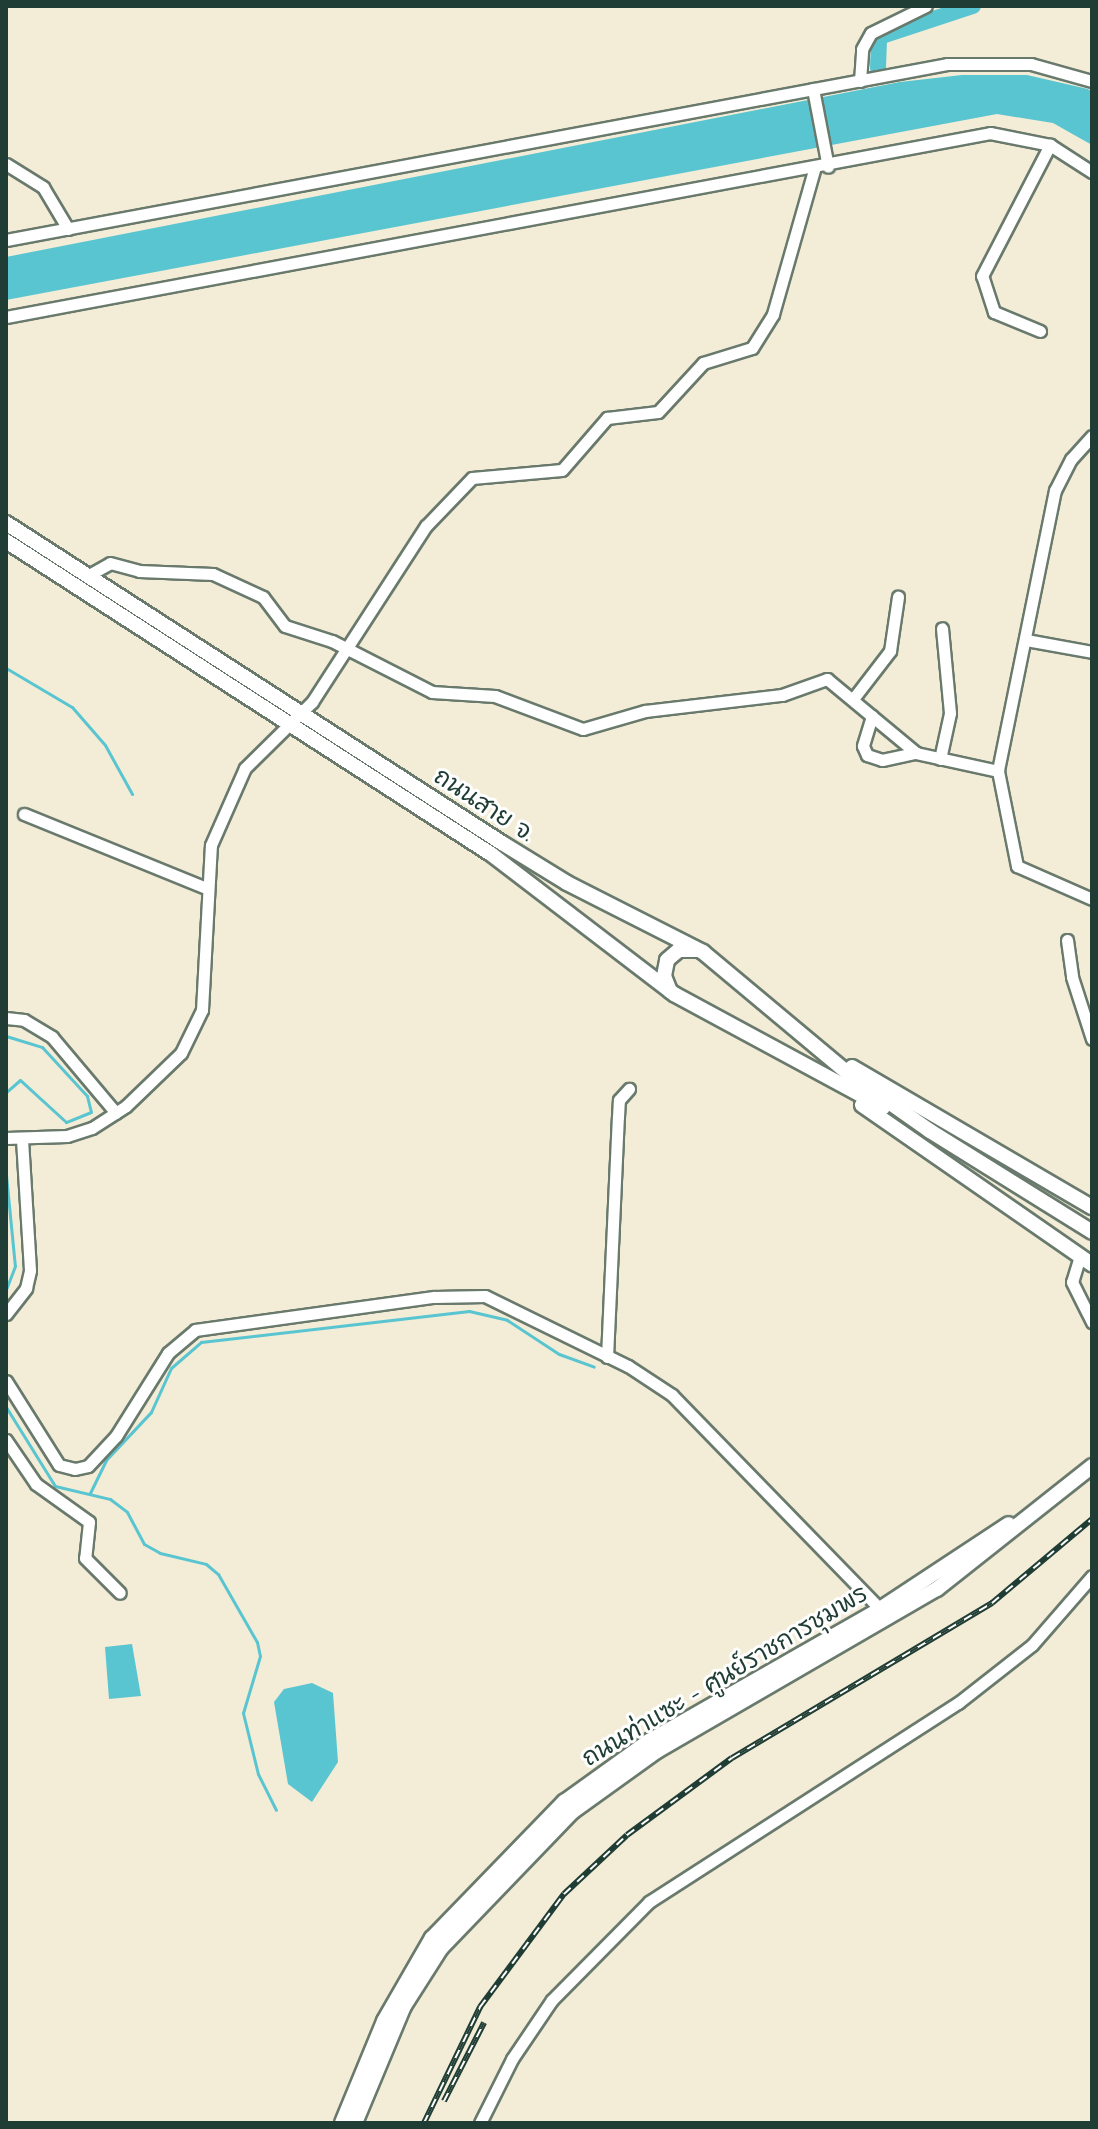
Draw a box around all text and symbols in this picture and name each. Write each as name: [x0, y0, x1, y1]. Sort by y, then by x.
street label: ถนนสาย จ.: [428, 762, 540, 848]
street label: ถนนท่าแซะ - ศูนย์ราชการชุมพร: [577, 1579, 873, 1773]

